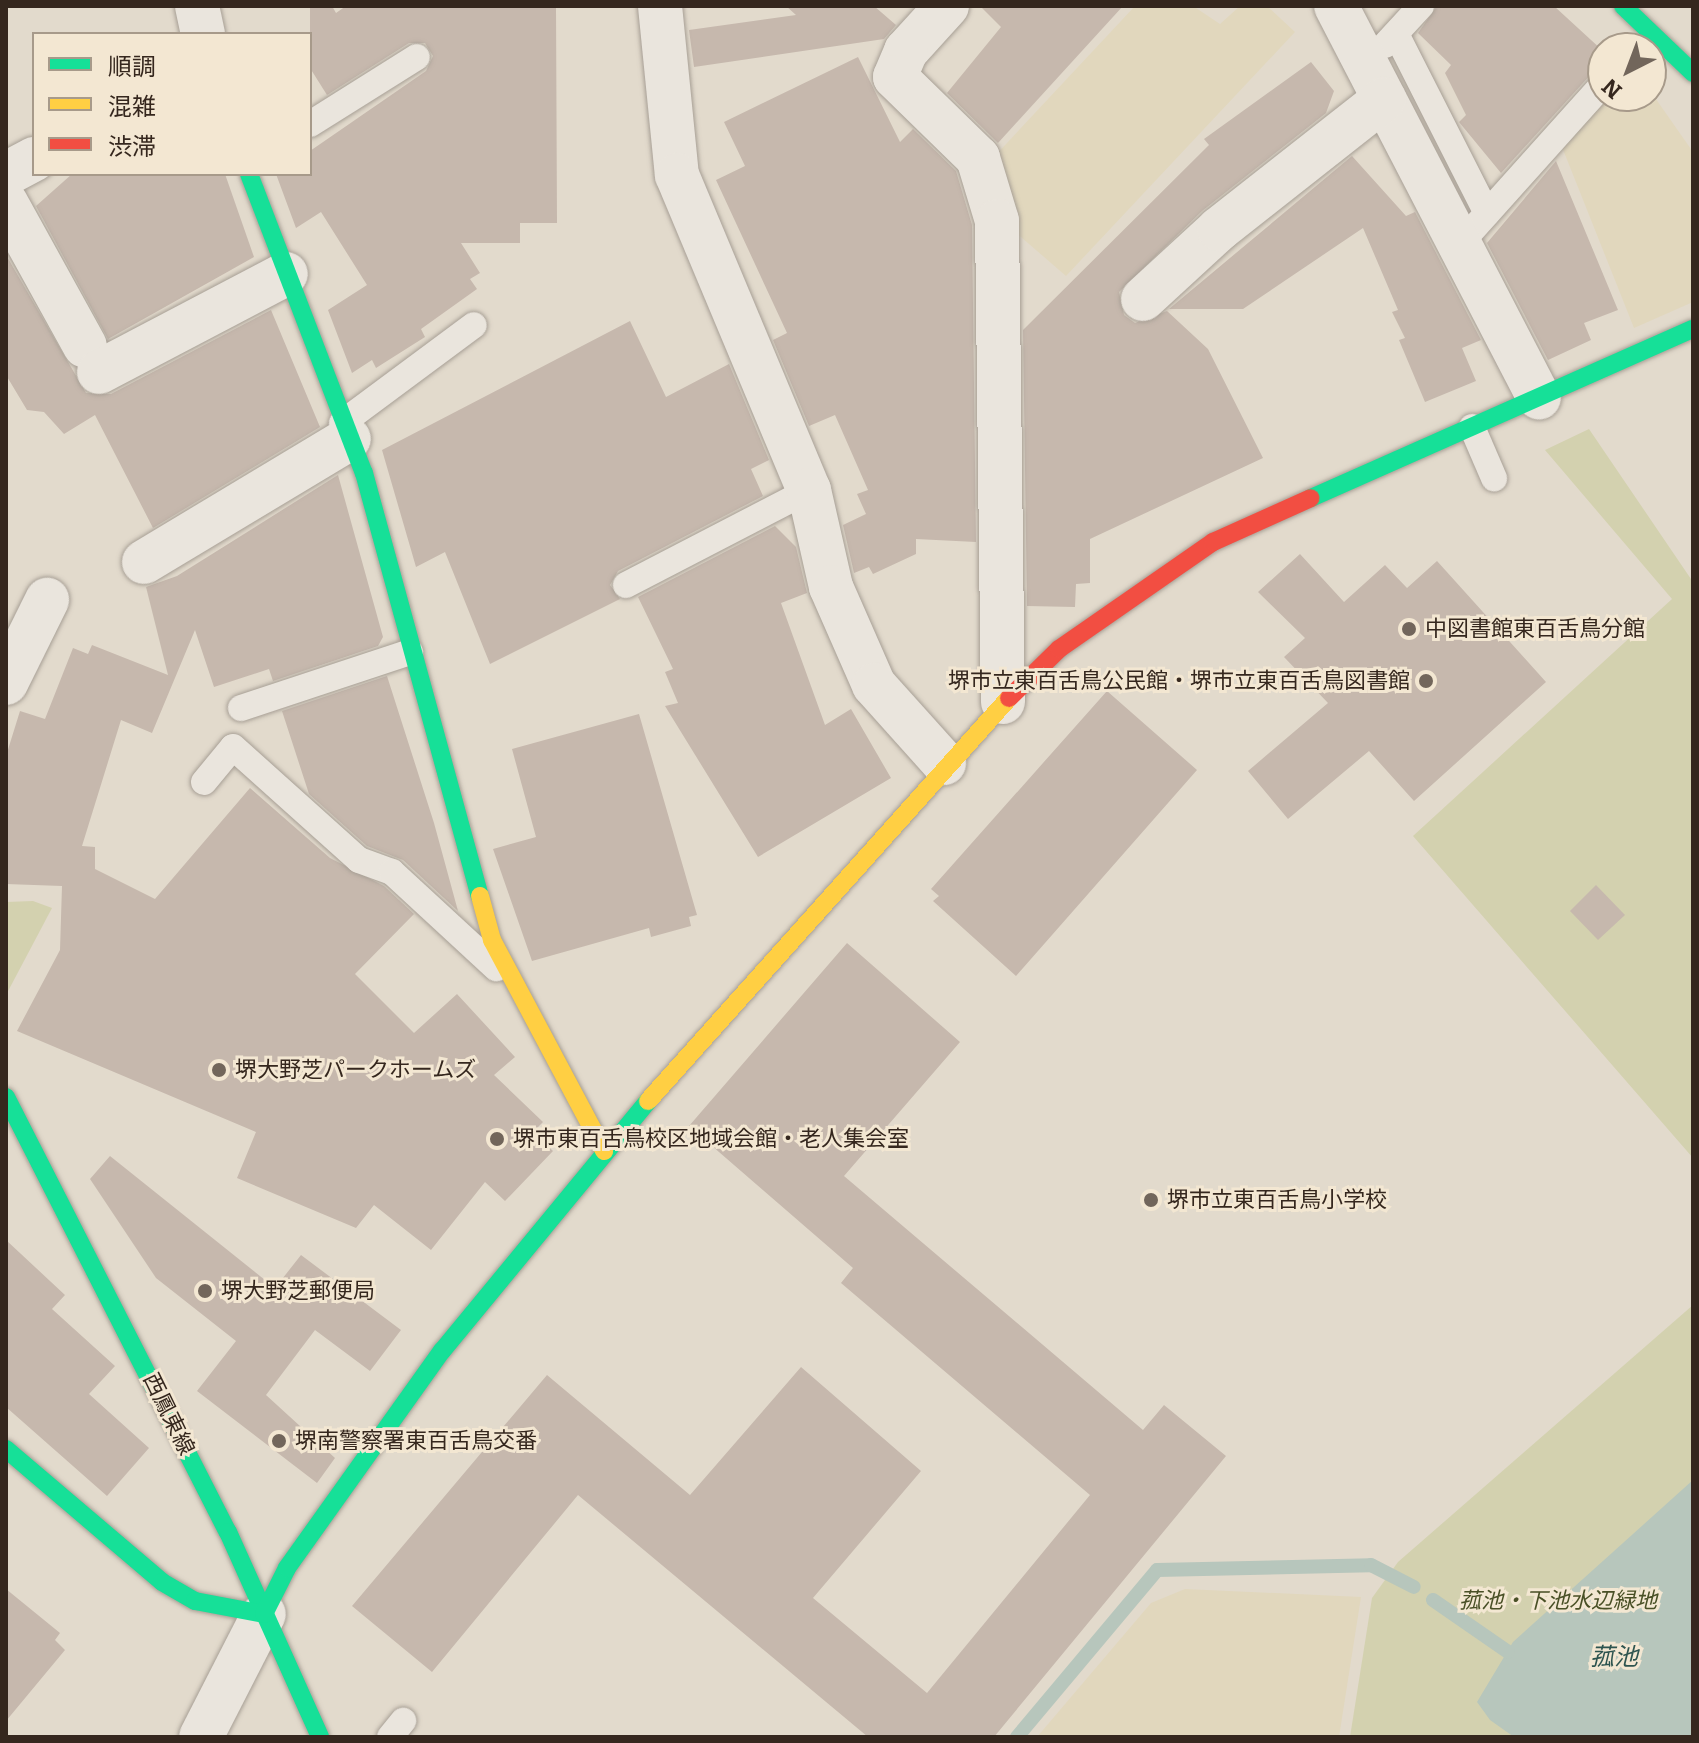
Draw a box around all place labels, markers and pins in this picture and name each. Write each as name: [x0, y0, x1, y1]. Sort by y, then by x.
place label: 中図書館東百舌鳥分館: [1425, 616, 1645, 642]
marker: 中図書館東百舌鳥分館: [1400, 620, 1418, 638]
place label: 堺市立東百舌鳥公民館・堺市立東百舌鳥図書館: [948, 668, 1410, 694]
marker: 堺市立東百舌鳥公民館・堺市立東百舌鳥図書館: [1417, 672, 1435, 690]
place label: 堺大野芝パークホームズ: [235, 1057, 477, 1083]
marker: 堺大野芝パークホームズ: [210, 1061, 228, 1079]
place label: 堺市東百舌鳥校区地域会館・老人集会室: [513, 1126, 909, 1152]
marker: 堺市東百舌鳥校区地域会館・老人集会室: [488, 1130, 506, 1148]
place label: 堺市立東百舌鳥小学校: [1167, 1187, 1387, 1213]
marker: 堺市立東百舌鳥小学校: [1142, 1191, 1160, 1209]
place label: 堺大野芝郵便局: [221, 1278, 375, 1304]
marker: 堺大野芝郵便局: [196, 1282, 214, 1300]
place label: 堺南警察署東百舌鳥交番: [295, 1428, 537, 1454]
marker: 堺南警察署東百舌鳥交番: [270, 1432, 288, 1450]

